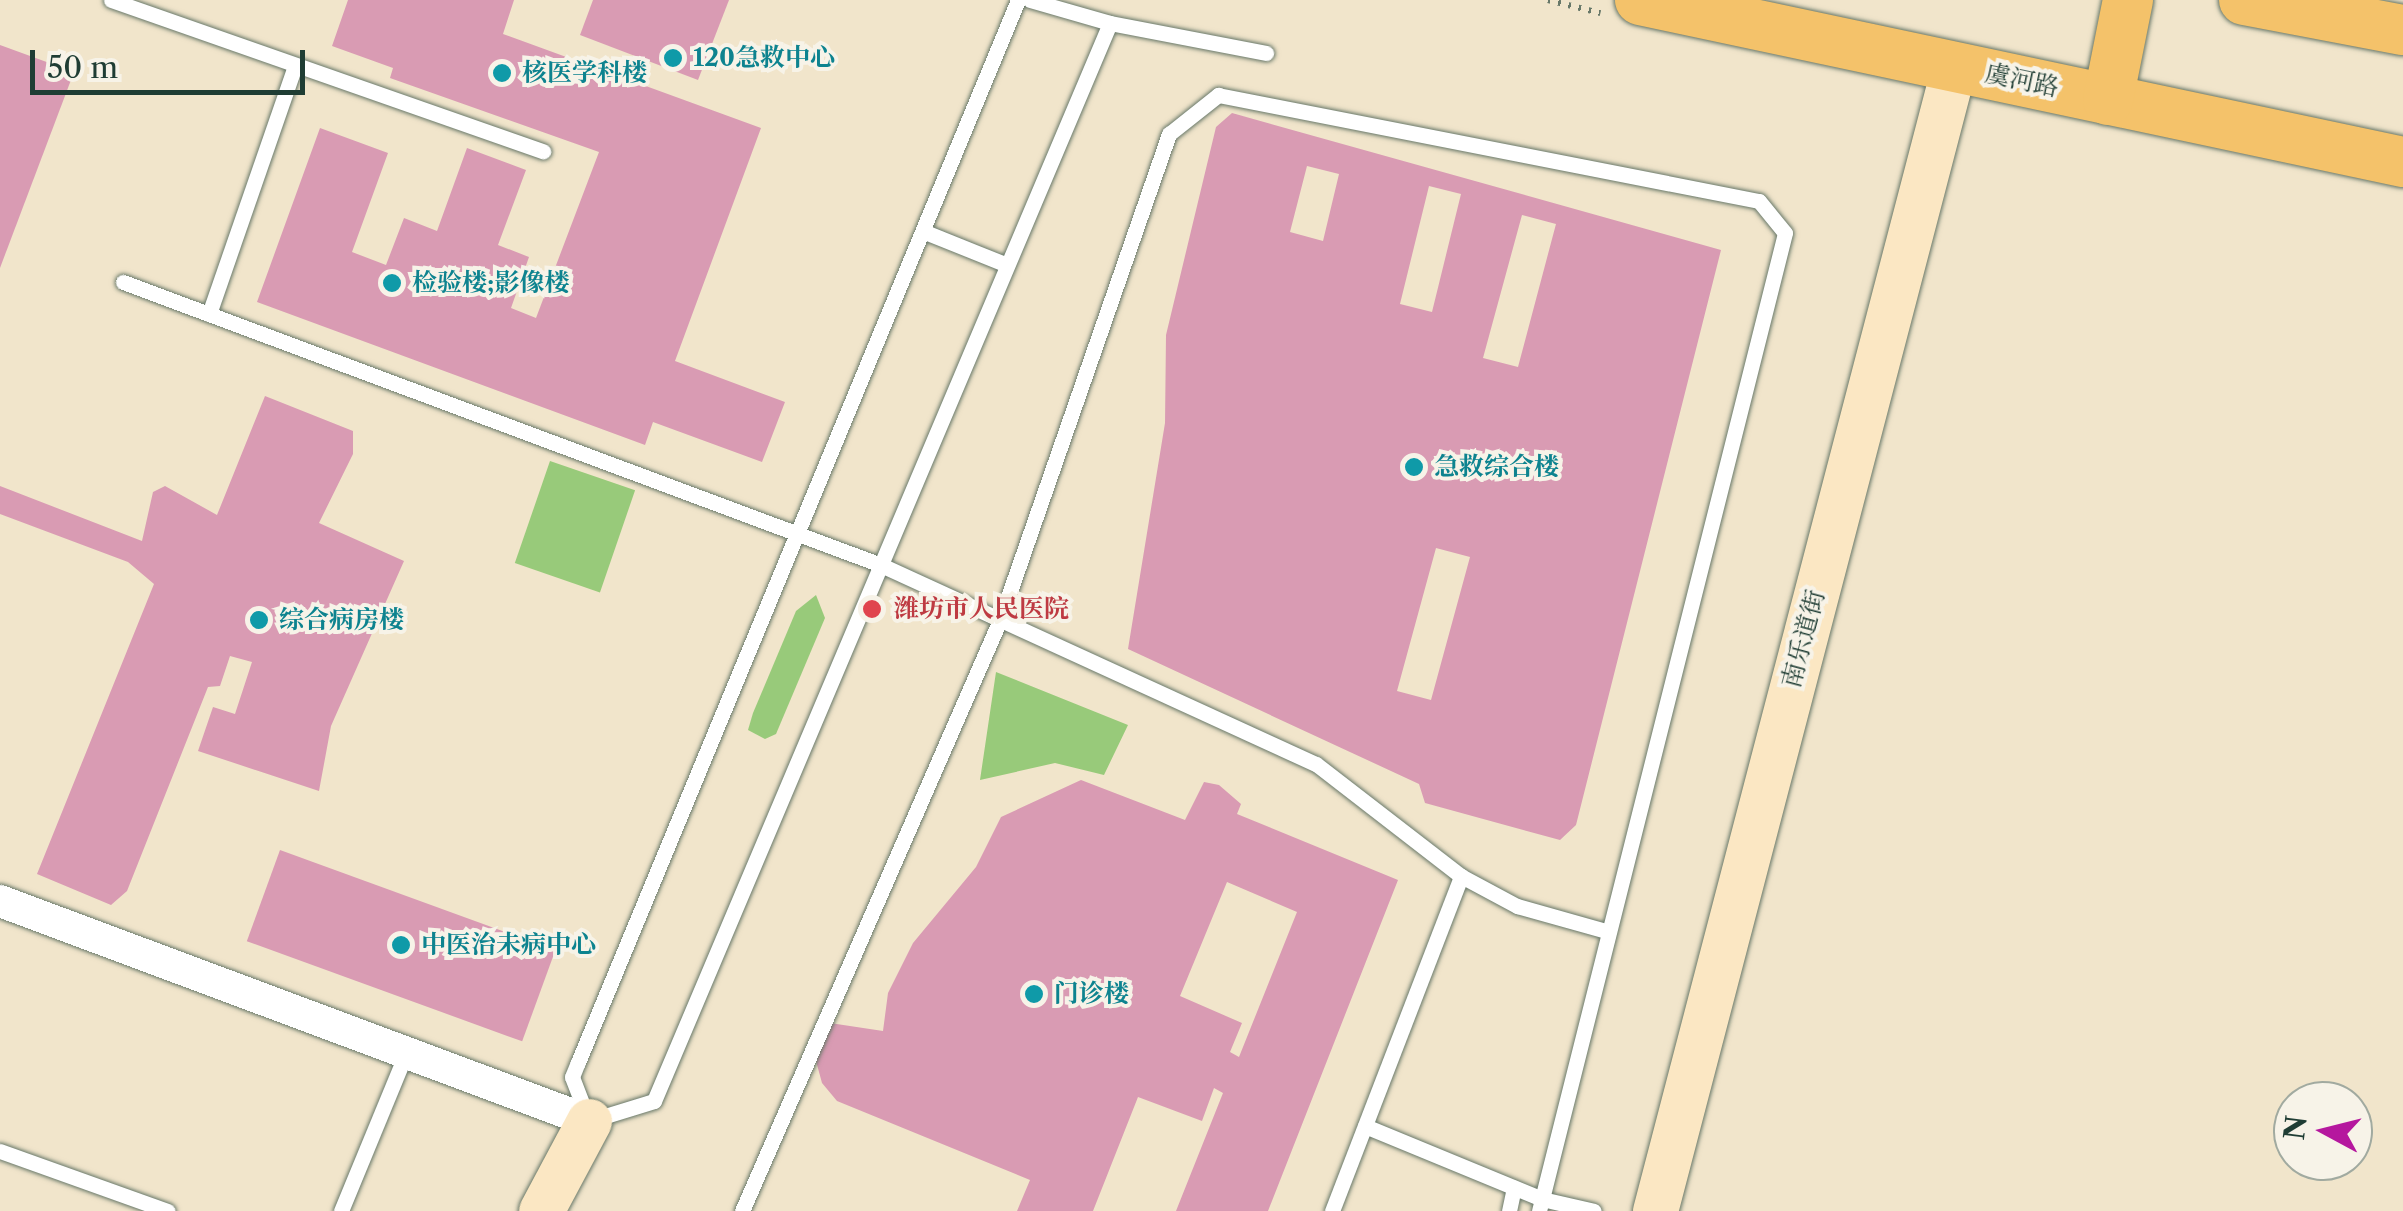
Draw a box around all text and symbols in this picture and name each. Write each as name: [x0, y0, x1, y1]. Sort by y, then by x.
scale bar: [35, 30, 310, 92]
place label: 120急救中心: [693, 43, 835, 73]
marker: 120急救中心: [662, 47, 684, 69]
text: 50 m: [47, 49, 118, 86]
place label: 核医学科楼: [522, 58, 647, 88]
street label: 虞河路: [1982, 59, 2062, 103]
marker: 核医学科楼: [491, 62, 513, 84]
place label: 检验楼;影像楼: [412, 268, 569, 298]
marker: 检验楼;影像楼: [381, 272, 403, 294]
place label: 急救综合楼: [1434, 452, 1559, 482]
marker: 急救综合楼: [1403, 456, 1425, 478]
street label: 南乐道街: [1777, 587, 1831, 691]
place label: 潍坊市人民医院: [894, 594, 1069, 624]
marker: 潍坊市人民医院: [859, 596, 885, 622]
place label: 综合病房楼: [279, 605, 404, 635]
marker: 综合病房楼: [248, 609, 270, 631]
place label: 中医治未病中心: [421, 930, 596, 960]
marker: 中医治未病中心: [390, 934, 412, 956]
place label: 门诊楼: [1054, 979, 1129, 1009]
marker: 门诊楼: [1023, 983, 1045, 1005]
north arrow: [2273, 1081, 2373, 1181]
text: N: [2277, 1113, 2314, 1142]

